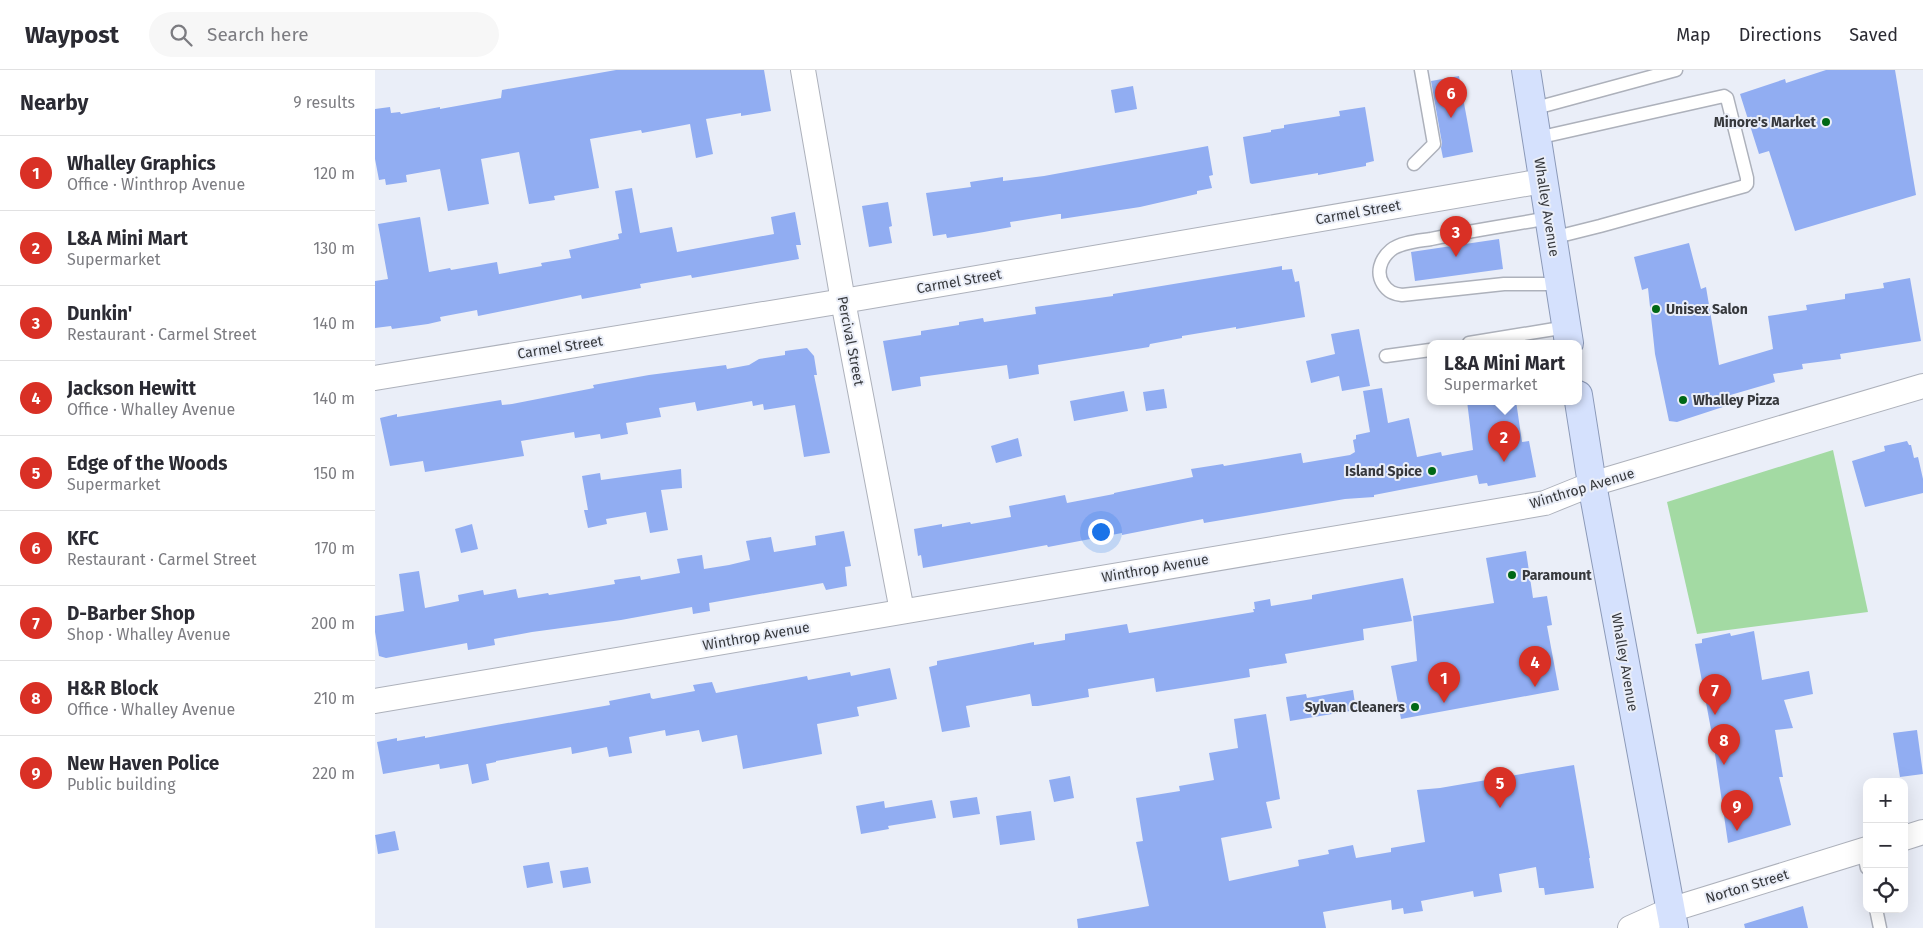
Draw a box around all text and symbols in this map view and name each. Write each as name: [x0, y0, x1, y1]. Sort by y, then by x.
search box: [149, 12, 499, 57]
text: Waypost: [25, 21, 119, 49]
icon: search: [167, 21, 195, 49]
text: Search here: [207, 23, 309, 46]
text: Map: [1676, 24, 1711, 46]
text: Directions: [1739, 24, 1821, 46]
text: Saved: [1849, 24, 1898, 46]
pin: 6: [1435, 77, 1467, 118]
text: Nearby: [20, 90, 88, 116]
text: 9 results: [293, 93, 355, 112]
place label: Minore's Market: [1714, 114, 1817, 131]
marker: Minore's Market: [1820, 116, 1832, 128]
text: Whalley Graphics: [67, 152, 216, 175]
street label: Whalley Avenue: [1530, 156, 1563, 258]
text: 1: [32, 164, 40, 183]
text: 120 m: [313, 164, 355, 183]
text: Office · Winthrop Avenue: [67, 175, 245, 194]
street label: Carmel Street: [1314, 196, 1403, 228]
pin: 3: [1440, 216, 1472, 257]
text: L&A Mini Mart: [67, 227, 188, 250]
text: 2: [32, 239, 40, 258]
text: 130 m: [313, 239, 355, 258]
text: Supermarket: [67, 250, 161, 269]
street label: Carmel Street: [915, 265, 1004, 297]
street label: Percival Street: [833, 295, 868, 388]
place label: Unisex Salon: [1666, 301, 1748, 318]
text: Dunkin': [67, 302, 132, 325]
marker: Unisex Salon: [1650, 303, 1662, 315]
text: 3: [32, 314, 40, 333]
text: 140 m: [313, 314, 355, 333]
text: Restaurant · Carmel Street: [67, 325, 257, 344]
street label: Carmel Street: [516, 332, 605, 363]
popup: [1427, 340, 1582, 405]
text: L&A Mini Mart: [1444, 352, 1565, 375]
text: Supermarket: [1444, 375, 1538, 394]
text: Jackson Hewitt: [67, 377, 196, 400]
text: 4: [31, 389, 41, 408]
text: 140 m: [313, 389, 355, 408]
place label: Whalley Pizza: [1693, 392, 1780, 409]
marker: Whalley Pizza: [1677, 394, 1689, 406]
text: Office · Whalley Avenue: [67, 400, 235, 419]
pin: 2: [1488, 421, 1520, 462]
text: Edge of the Woods: [67, 452, 227, 475]
place label: Island Spice: [1345, 463, 1422, 480]
text: 5: [32, 464, 40, 483]
text: 150 m: [313, 464, 355, 483]
street label: Winthrop Avenue: [1528, 464, 1637, 512]
marker: Island Spice: [1426, 465, 1438, 477]
text: Supermarket: [67, 475, 161, 494]
your location: [1088, 519, 1114, 545]
text: KFC: [67, 527, 99, 550]
text: 6: [31, 539, 41, 558]
text: 170 m: [314, 539, 355, 558]
text: Restaurant · Carmel Street: [67, 550, 257, 569]
street label: Winthrop Avenue: [1100, 551, 1210, 586]
place label: Paramount: [1522, 567, 1592, 584]
marker: Paramount: [1506, 569, 1518, 581]
text: D-Barber Shop: [67, 602, 195, 625]
street label: Whalley Avenue: [1607, 611, 1642, 713]
text: 7: [32, 614, 40, 633]
text: 200 m: [311, 614, 355, 633]
street label: Winthrop Avenue: [701, 619, 811, 654]
text: Shop · Whalley Avenue: [67, 625, 231, 644]
pin: 4: [1519, 646, 1551, 687]
pin: 1: [1428, 662, 1460, 703]
pin: 7: [1699, 674, 1731, 715]
text: H&R Block: [67, 677, 158, 700]
text: 8: [31, 689, 41, 708]
text: 210 m: [314, 689, 355, 708]
place label: Sylvan Cleaners: [1305, 699, 1405, 716]
text: Office · Whalley Avenue: [67, 700, 235, 719]
marker: Sylvan Cleaners: [1409, 701, 1421, 713]
pin: 8: [1708, 724, 1740, 765]
text: New Haven Police: [67, 752, 219, 775]
text: 9: [32, 764, 40, 783]
text: 220 m: [312, 764, 355, 783]
pin: 5: [1484, 767, 1516, 808]
text: Public building: [67, 775, 175, 794]
map controls: [1863, 778, 1908, 913]
button: +: [1863, 778, 1908, 823]
pin: 9: [1721, 790, 1753, 831]
button: −: [1863, 823, 1908, 868]
street label: Norton Street: [1704, 865, 1792, 907]
button: locate: [1863, 868, 1908, 913]

